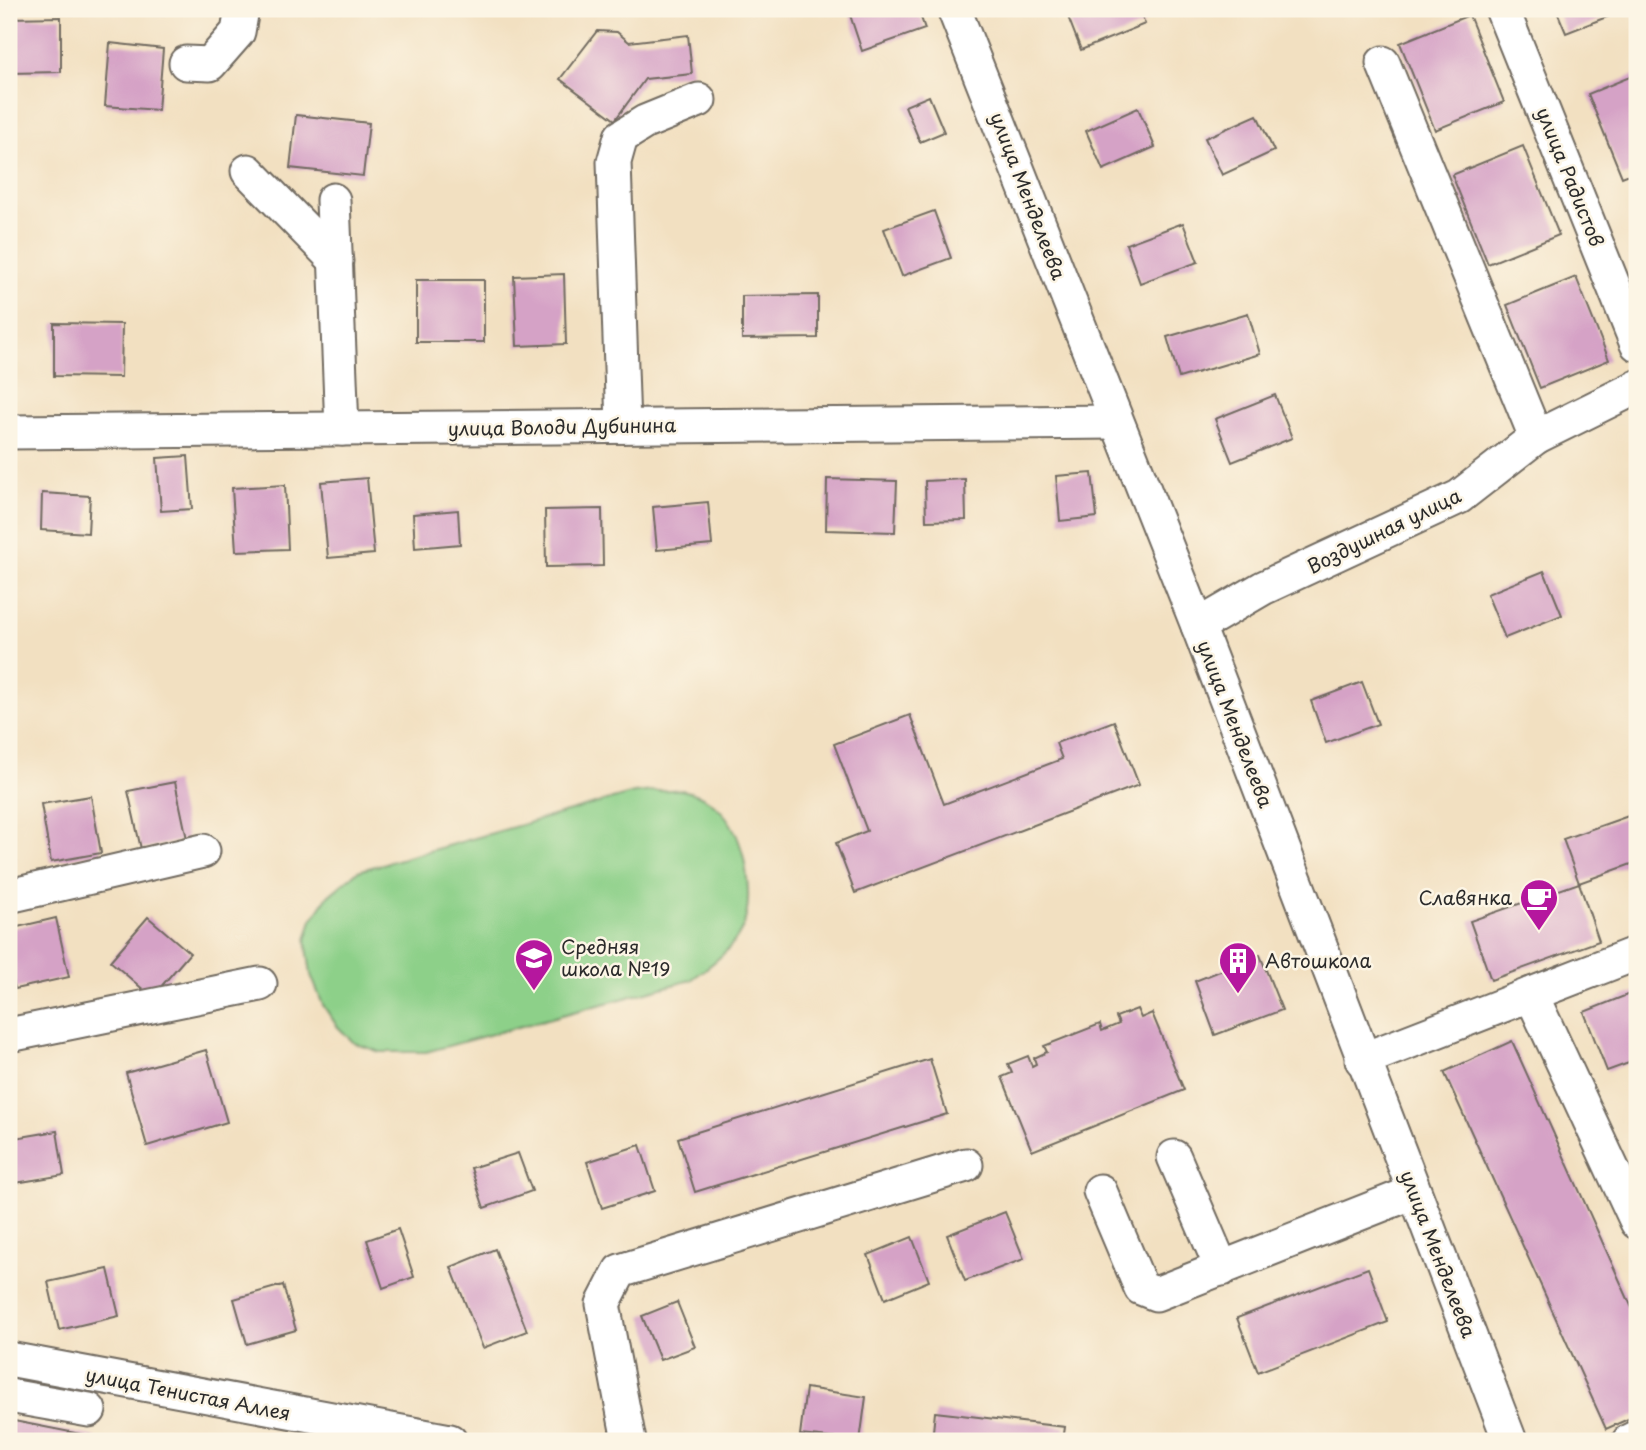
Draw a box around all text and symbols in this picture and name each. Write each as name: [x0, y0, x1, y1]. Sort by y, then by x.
street label: улица Радистов: [1530, 103, 1612, 251]
street label: улица Менделеева: [984, 108, 1074, 284]
street label: улица Володи Дубинина: [448, 410, 676, 442]
street label: Воздушная улица: [1302, 481, 1465, 580]
street label: улица Менделеева: [1191, 636, 1281, 812]
cafe icon: Славянка: [1518, 877, 1560, 932]
place label: Славянка: [1418, 883, 1512, 911]
place label: Средняя школа №19: [561, 932, 670, 982]
school or university icon: Средняя школа №19: [513, 937, 555, 992]
building icon: Автошкола: [1217, 940, 1259, 995]
place label: Автошкола: [1265, 946, 1371, 974]
street label: улица Менделеева: [1394, 1166, 1484, 1342]
street label: улица Тенистая Аллея: [83, 1359, 293, 1427]

